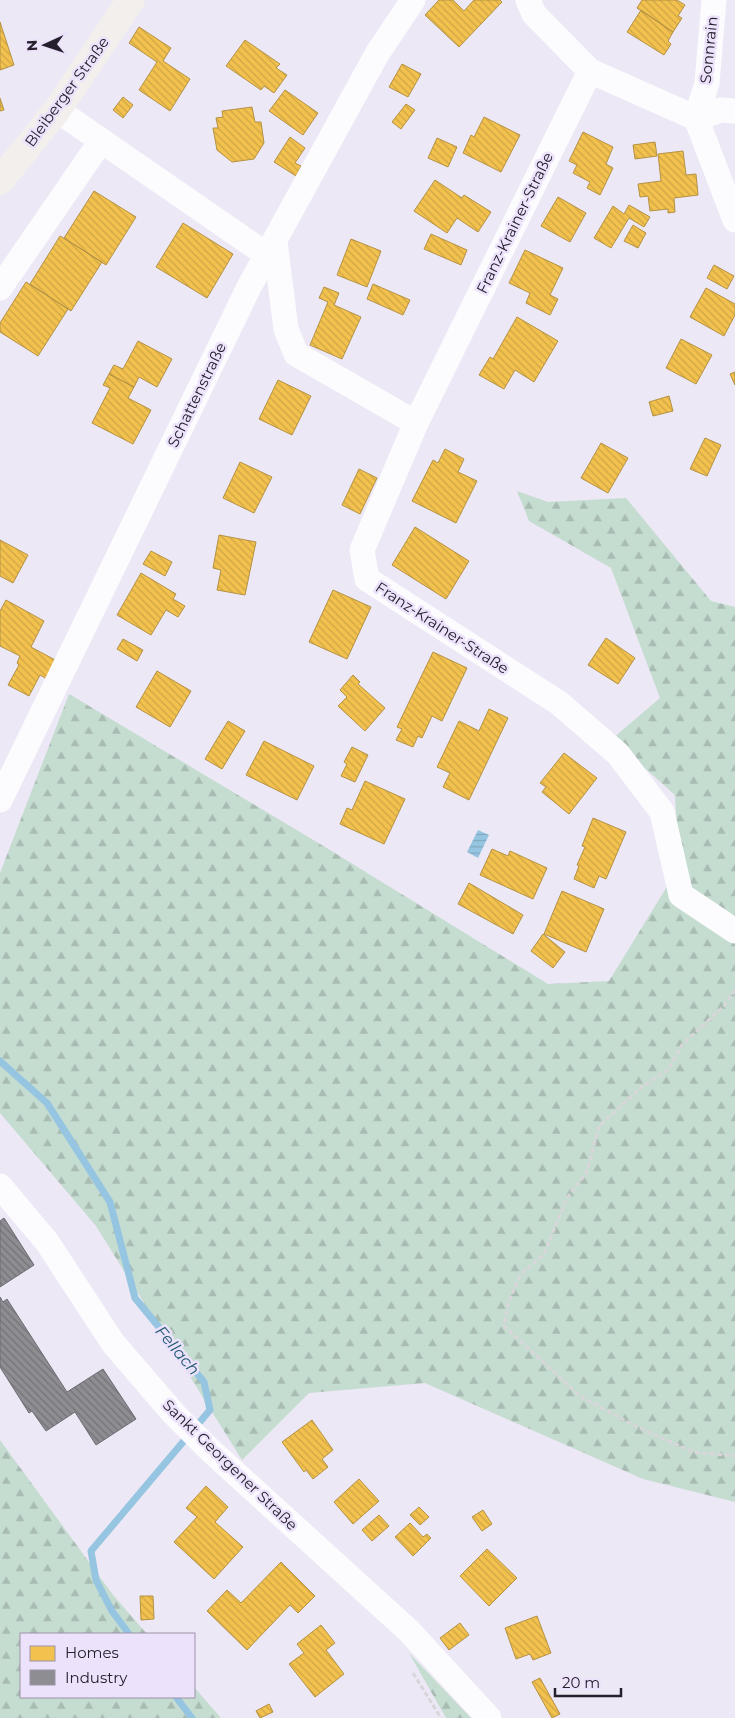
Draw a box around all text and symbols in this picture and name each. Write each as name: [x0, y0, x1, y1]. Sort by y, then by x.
street label: Sonnrain: [696, 15, 721, 84]
north arrow: [20, 20, 70, 70]
street label: Bleiberger Straße: [20, 33, 113, 150]
text: N: [23, 40, 41, 52]
street label: Franz-Krainer-Straße: [472, 149, 557, 297]
street label: Schattenstraße: [163, 339, 230, 450]
street label: Franz-Krainer-Straße: [372, 577, 512, 678]
water label: Fellach: [151, 1322, 204, 1379]
street label: Sankt Georgener Straße: [159, 1395, 302, 1534]
legend: [20, 1633, 195, 1698]
text: Homes: [65, 1643, 119, 1662]
scale bar: [555, 1666, 621, 1698]
text: Industry: [65, 1668, 128, 1687]
text: 20 m: [562, 1673, 600, 1692]

